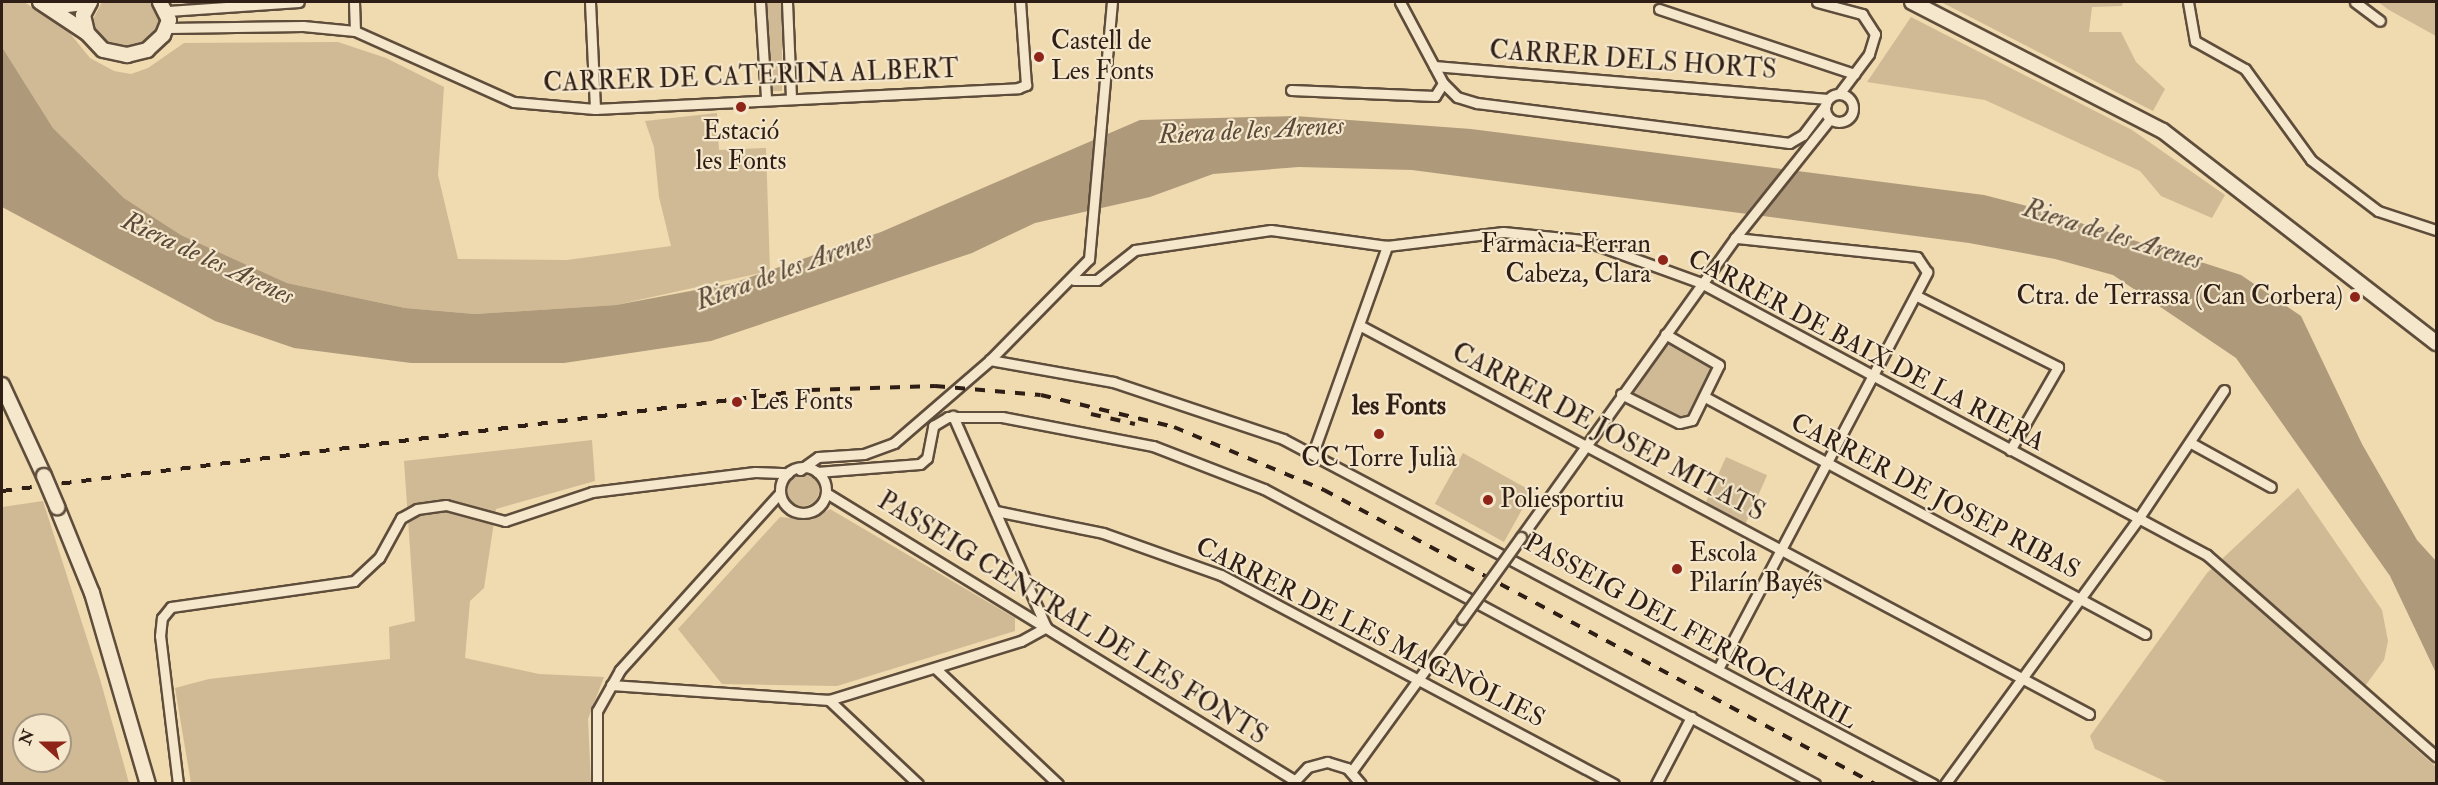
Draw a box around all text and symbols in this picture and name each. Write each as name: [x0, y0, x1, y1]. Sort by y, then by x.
place label: Castell de Les Fonts: [1051, 26, 1154, 88]
street label: CARRER DELS HORTS: [1488, 35, 1778, 87]
marker: Castell de Les Fonts: [1032, 50, 1046, 64]
street label: CARRER DE CATERINA ALBERT: [543, 54, 959, 100]
marker: Estació les Fonts: [734, 100, 748, 114]
water label: Riera de les Arenes: [1157, 109, 1345, 151]
place label: Estació les Fonts: [696, 116, 786, 178]
water label: Riera de les Arenes: [2019, 191, 2207, 277]
water label: Riera de les Arenes: [117, 204, 299, 312]
water label: Riera de les Arenes: [691, 223, 877, 317]
place label: Farmàcia Ferran Cabeza, Clara: [1481, 229, 1651, 290]
street label: CARRER DE BAIX DE LA RIERA: [1682, 243, 2050, 459]
marker: Farmàcia Ferran Cabeza, Clara: [1656, 253, 1670, 267]
place label: Ctra. de Terrassa (Can Corbera): [2016, 281, 2343, 313]
marker: Ctra. de Terrassa (Can Corbera): [2348, 290, 2362, 304]
street label: CARRER DE JOSEP MITATS: [1446, 337, 1770, 529]
place label: Les Fonts: [750, 386, 853, 418]
district label: les Fonts: [1352, 390, 1446, 422]
marker: Les Fonts: [728, 393, 746, 411]
street label: CARRER DE JOSEP RIBAS: [1785, 407, 2085, 587]
marker: CC Torre Julià: [1372, 427, 1386, 441]
place label: CC Torre Julià: [1301, 443, 1457, 475]
place label: Poliesportiu: [1500, 484, 1624, 516]
street label: PASSEIG CENTRAL DE LES FONTS: [872, 486, 1272, 752]
marker: Poliesportiu: [1481, 493, 1495, 507]
street label: PASSEIG DEL FERROCARRIL: [1518, 527, 1862, 737]
street label: CARRER DE LES MAGNÒLIES: [1190, 531, 1550, 735]
place label: Escola Pilarín Bayés: [1689, 538, 1822, 600]
marker: Escola Pilarín Bayés: [1670, 562, 1684, 576]
north arrow: [12, 713, 72, 773]
text: N: [15, 727, 39, 748]

